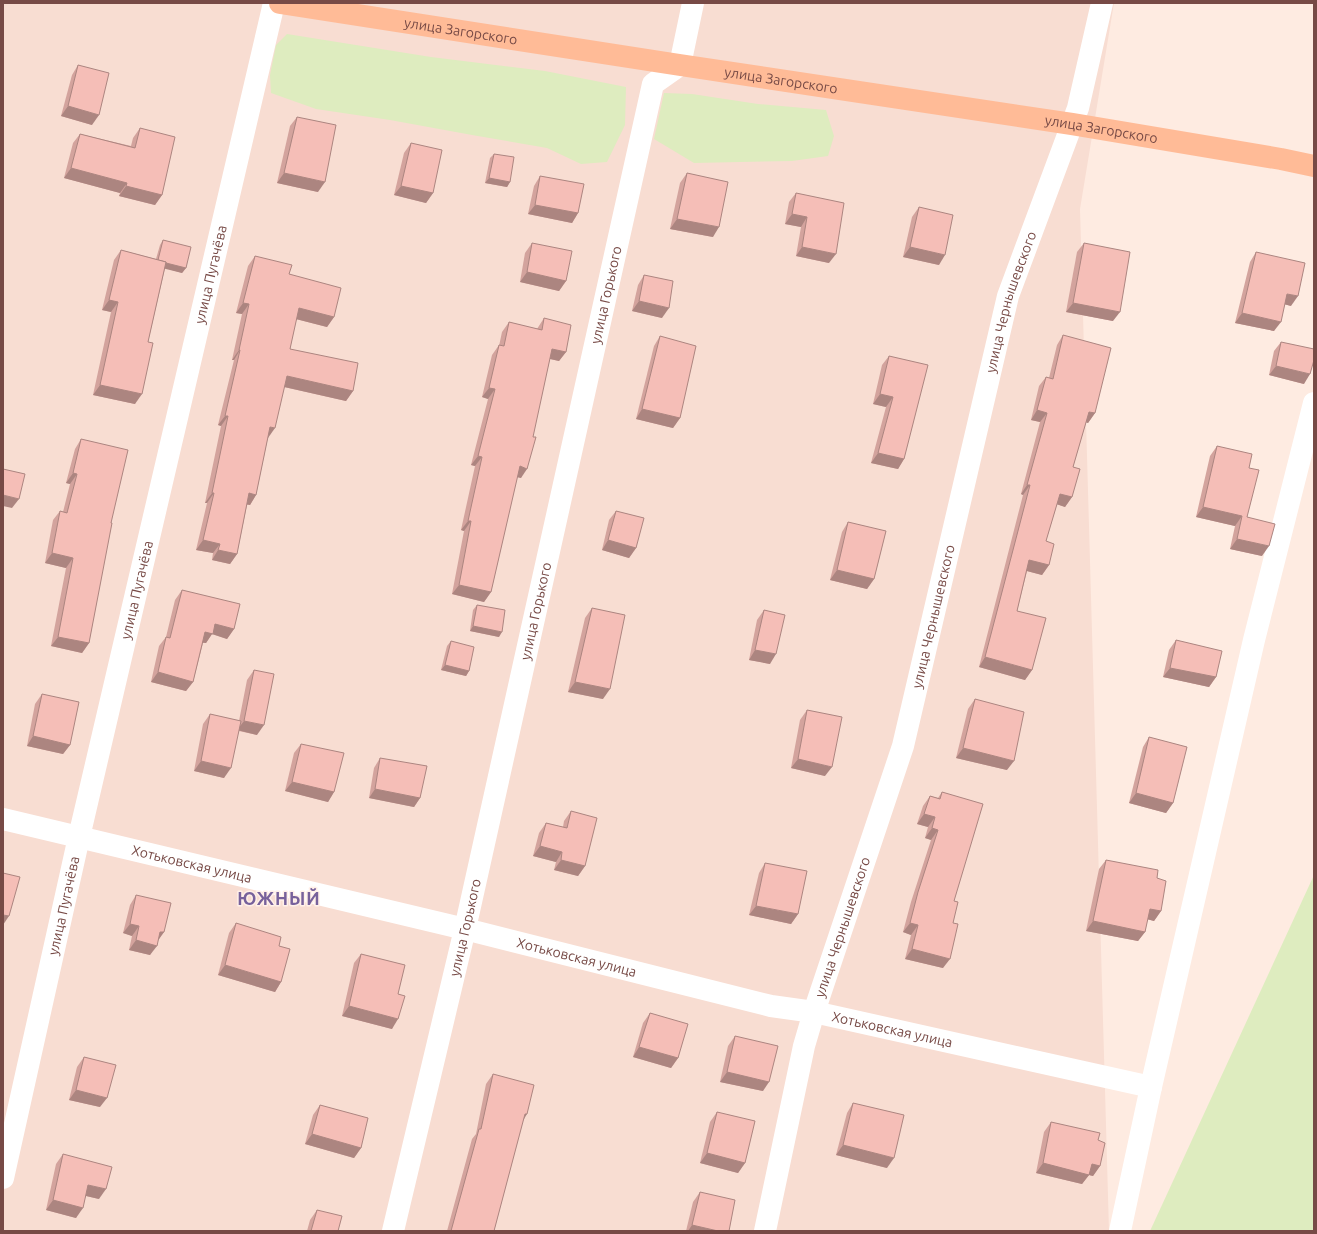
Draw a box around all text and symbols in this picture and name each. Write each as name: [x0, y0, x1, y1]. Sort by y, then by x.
street label: улица Загорского: [403, 14, 519, 48]
street label: улица Загорского: [723, 64, 839, 97]
street label: улица Загорского: [1044, 112, 1159, 146]
street label: улица Пугачёва: [191, 224, 230, 325]
street label: улица Чернышевского: [982, 229, 1039, 374]
street label: улица Горького: [587, 245, 625, 345]
street label: улица Пугачёва: [117, 539, 156, 641]
street label: улица Чернышевского: [909, 543, 958, 690]
street label: улица Горького: [517, 561, 554, 662]
street label: Хотьковская улица: [130, 842, 253, 886]
street label: улица Пугачёва: [45, 855, 82, 957]
street label: улица Чернышевского: [811, 855, 873, 999]
street label: улица Горького: [446, 877, 484, 978]
district label: ЮЖНЫЙ: [237, 888, 321, 908]
street label: Хотьковская улица: [515, 934, 638, 980]
street label: Хотьковская улица: [830, 1008, 954, 1051]

